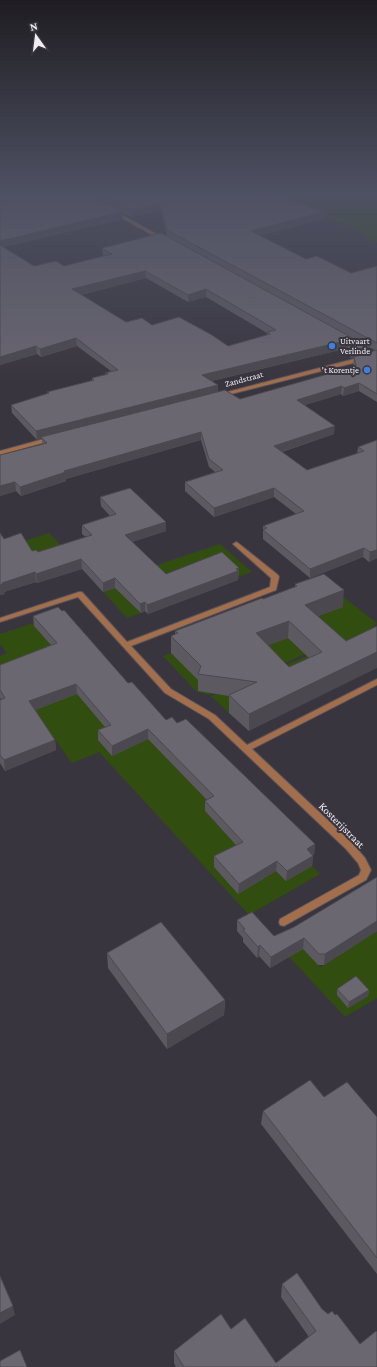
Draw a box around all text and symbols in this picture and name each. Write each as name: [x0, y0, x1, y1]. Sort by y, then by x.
north arrow: [16, 16, 56, 56]
text: N: [28, 19, 39, 33]
place label: Uitvaart Verlinde: [340, 336, 371, 356]
marker: Uitvaart Verlinde: [327, 341, 337, 351]
place label: 't Korentje: [322, 365, 359, 376]
marker: 't Korentje: [362, 365, 372, 375]
street label: Zandstraat: [224, 369, 265, 389]
street label: Kosterijstraat: [316, 800, 367, 851]

